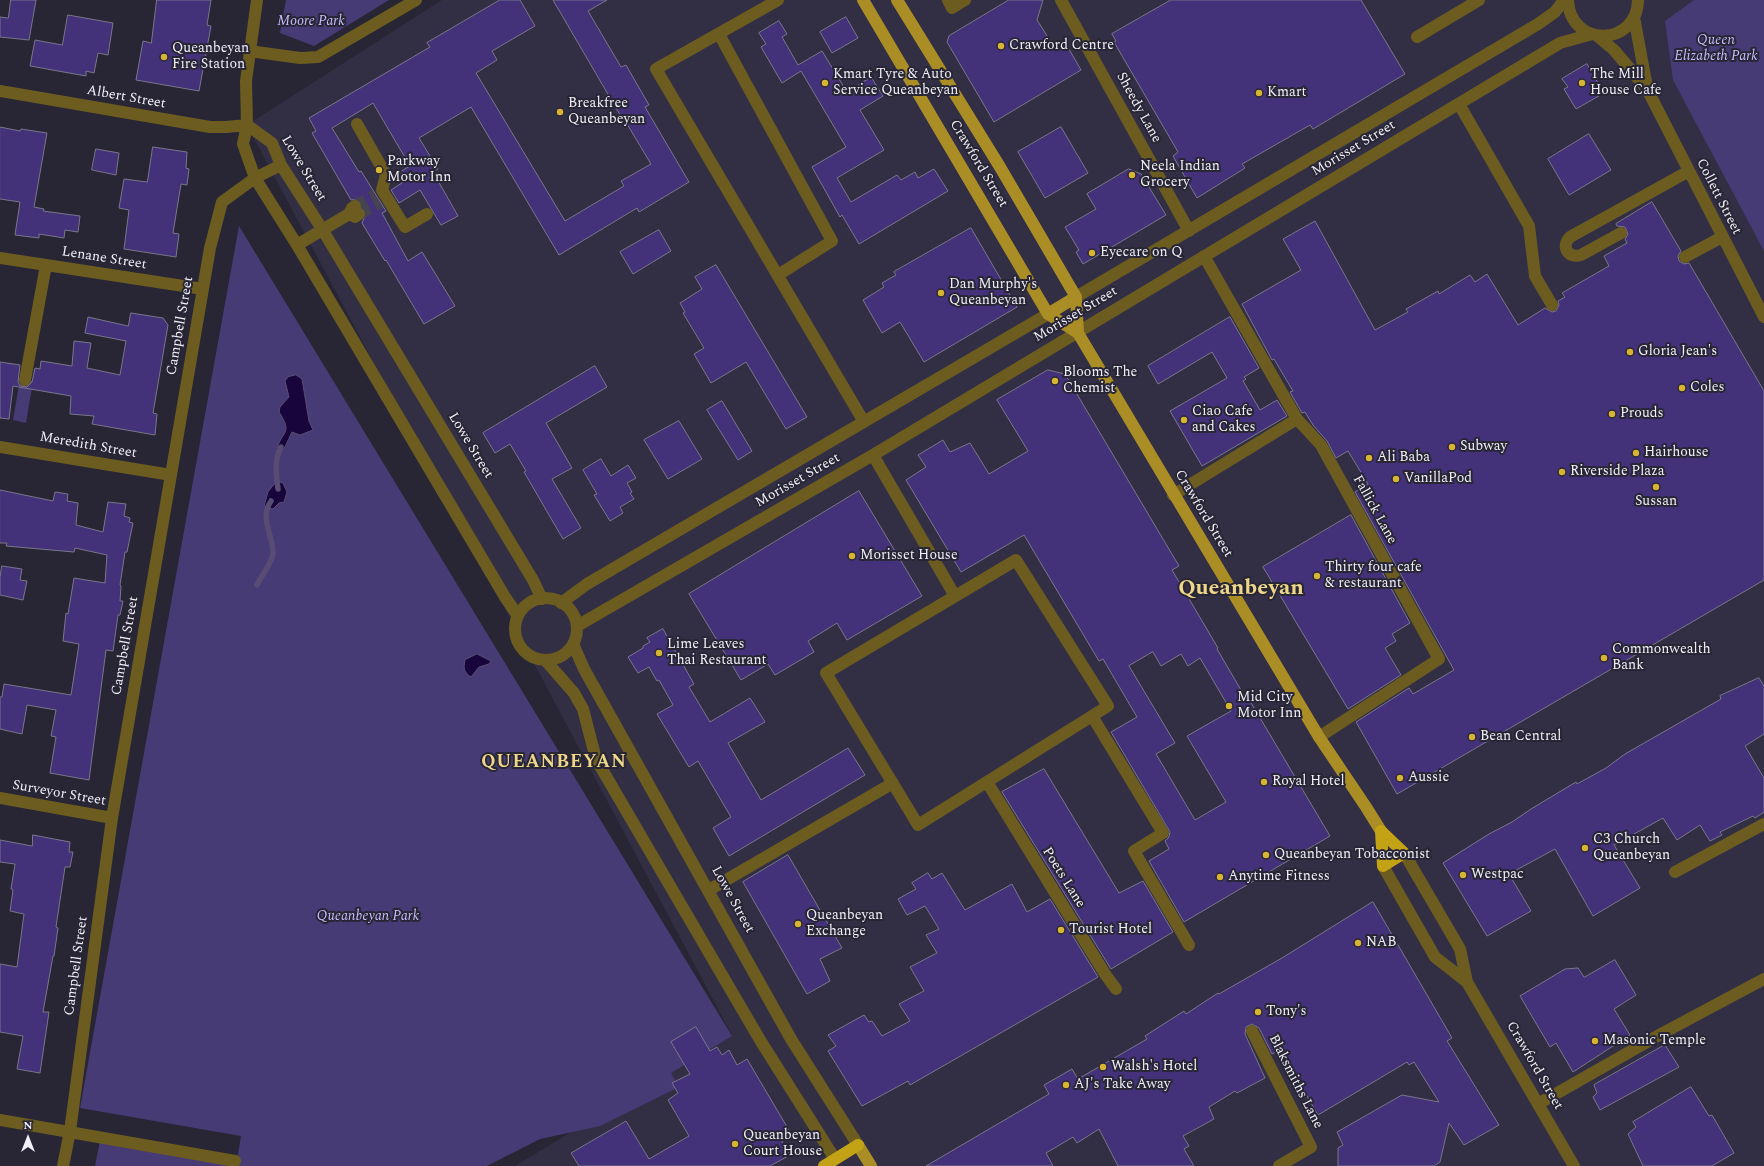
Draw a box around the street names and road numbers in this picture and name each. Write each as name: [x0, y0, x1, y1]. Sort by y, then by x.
street label: Sheedy Lane: [1112, 70, 1164, 146]
street label: Albert Street: [85, 83, 167, 113]
street label: Crawford Street: [945, 117, 1011, 211]
street label: Morisset Street: [1309, 117, 1399, 181]
street label: Lowe Street: [277, 133, 329, 205]
street label: Collett Street: [1692, 156, 1744, 238]
street label: Lenane Street: [60, 244, 148, 274]
street label: Campbell Street: [164, 275, 198, 377]
street label: Morisset Street: [1031, 283, 1121, 347]
street label: Lowe Street: [444, 410, 496, 482]
street label: Meredith Street: [38, 429, 138, 463]
street label: Morisset Street: [753, 450, 843, 512]
street label: Crawford Street: [1170, 467, 1236, 561]
street label: Fallick Lane: [1348, 473, 1400, 547]
street label: Campbell Street: [109, 595, 143, 697]
street label: Surveyor Street: [11, 778, 107, 810]
street label: Poets Lane: [1038, 845, 1088, 911]
street label: Lowe Street: [707, 864, 757, 936]
street label: Campbell Street: [62, 915, 92, 1017]
street label: Crawford Street: [1502, 1019, 1566, 1113]
street label: Blaksmiths Lane: [1264, 1032, 1326, 1132]

